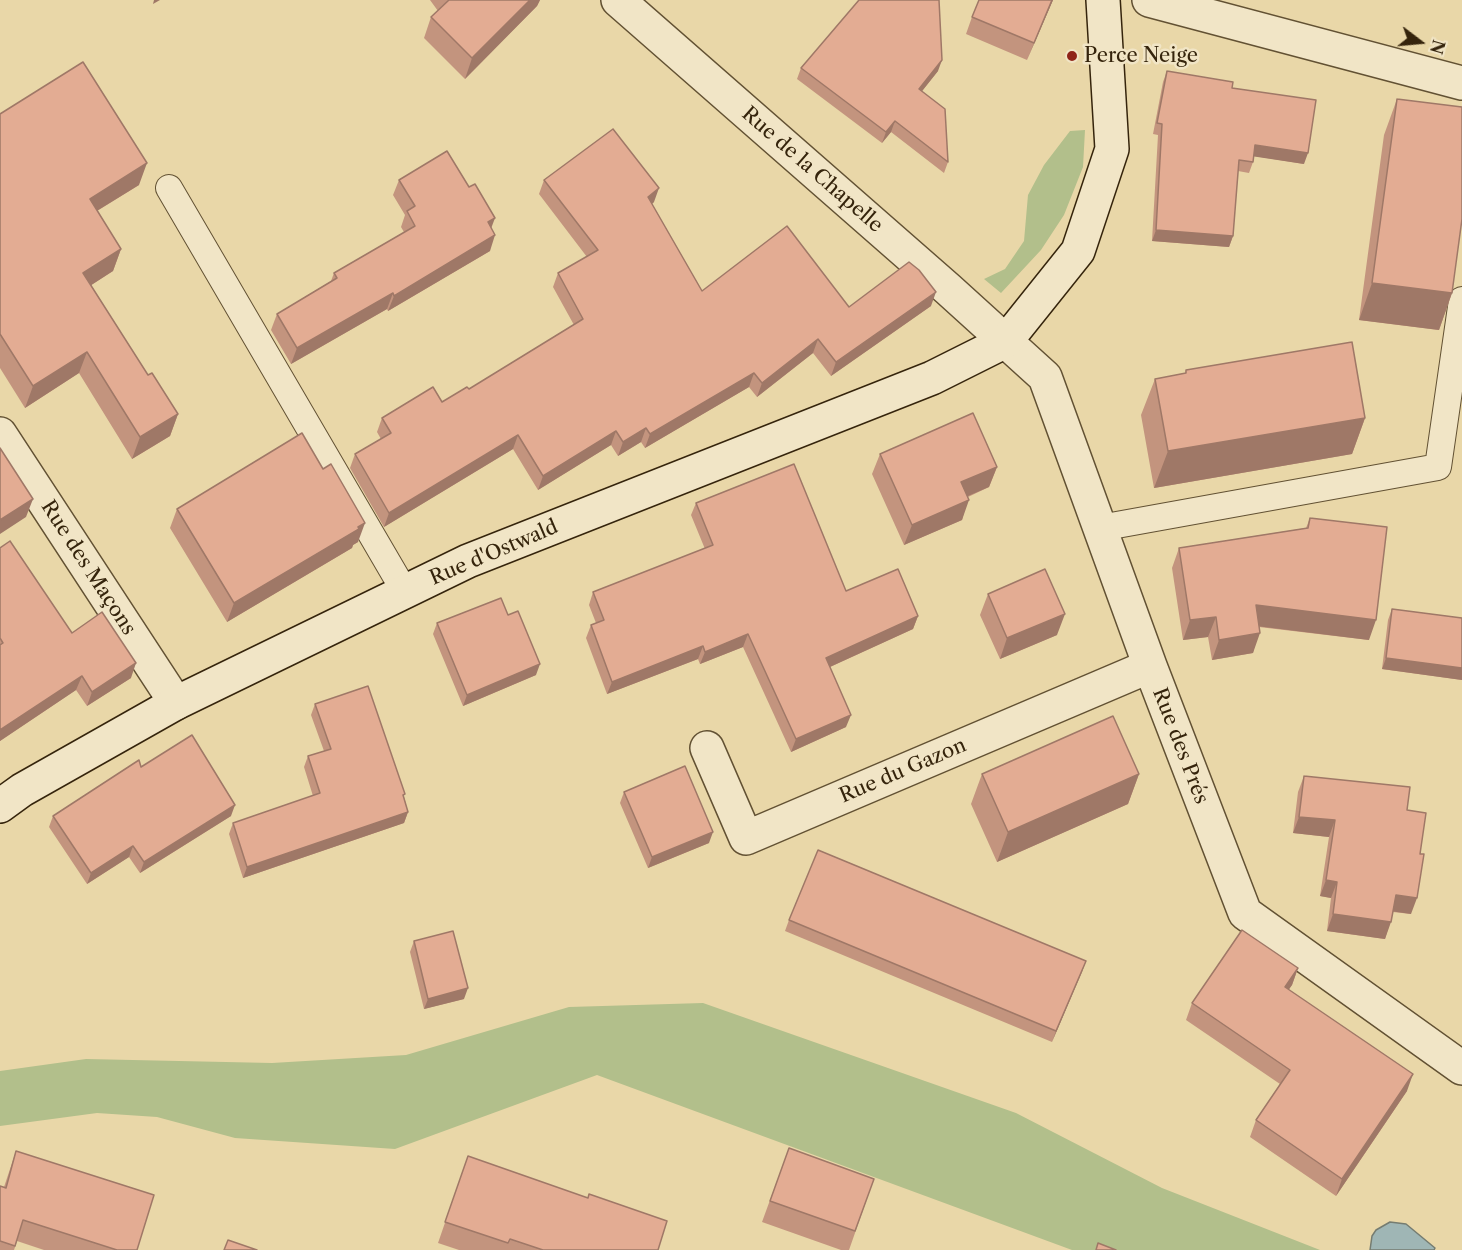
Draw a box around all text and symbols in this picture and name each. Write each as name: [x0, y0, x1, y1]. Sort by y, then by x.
north arrow: [1390, 12, 1450, 72]
text: N: [1426, 38, 1449, 56]
place label: Perce Neige: [1084, 44, 1198, 68]
marker: Perce Neige: [1065, 49, 1079, 63]
street label: Rue de la Chapelle: [737, 102, 887, 238]
street label: Rue des Maçons: [36, 496, 140, 640]
street label: Rue d'Ostwald: [426, 515, 562, 591]
street label: Rue des Prés: [1147, 685, 1213, 807]
street label: Rue du Gazon: [836, 734, 970, 808]

